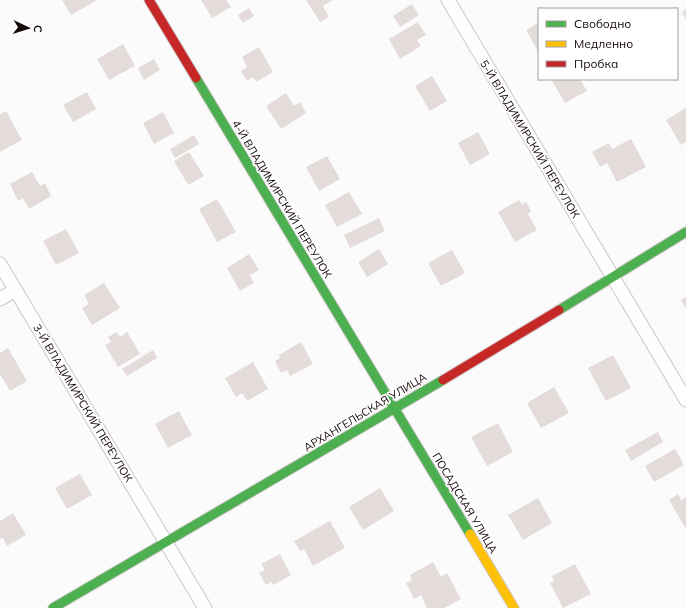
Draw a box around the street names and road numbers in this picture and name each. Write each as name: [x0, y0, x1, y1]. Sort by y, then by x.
street label: 5-Й ВЛАДИМИРСКИЙ ПЕРЕУЛОК: [477, 57, 583, 221]
street label: 4-Й ВЛАДИМИРСКИЙ ПЕРЕУЛОК: [229, 117, 335, 281]
street label: 3-Й ВЛАДИМИРСКИЙ ПЕРЕУЛОК: [30, 321, 136, 485]
street label: АРХАНГЕЛЬСКАЯ УЛИЦА: [301, 370, 429, 454]
street label: ПОСАДСКАЯ УЛИЦА: [429, 450, 501, 556]

